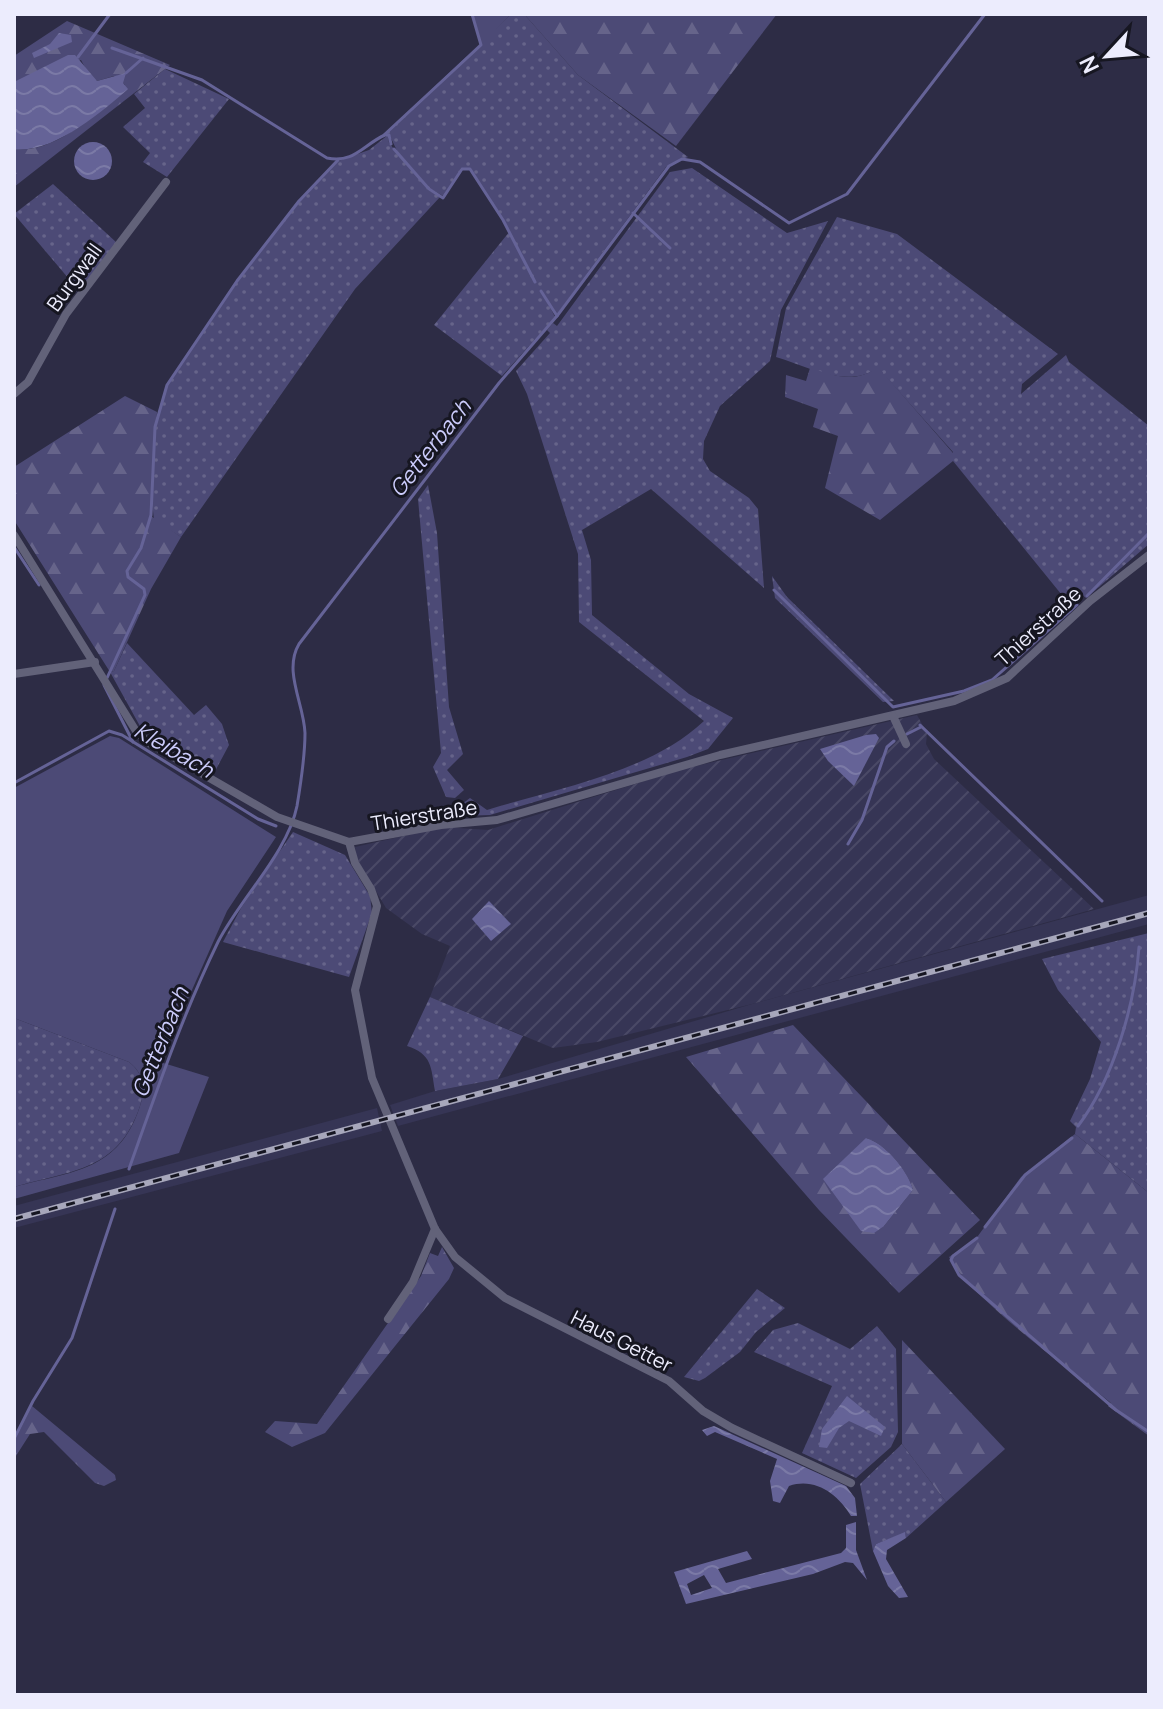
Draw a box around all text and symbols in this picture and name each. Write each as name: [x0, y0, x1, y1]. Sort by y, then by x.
north arrow: [1067, 16, 1147, 96]
text: N: [1072, 51, 1106, 78]
street label: Burgwall: [40, 238, 108, 316]
water label: Getterbach: [382, 392, 478, 503]
street label: Thierstraße: [989, 580, 1087, 672]
water label: Kleibach: [129, 715, 220, 785]
street label: Thierstraße: [369, 793, 479, 837]
water label: Getterbach: [124, 982, 196, 1101]
street label: Haus Getter: [567, 1304, 677, 1378]

